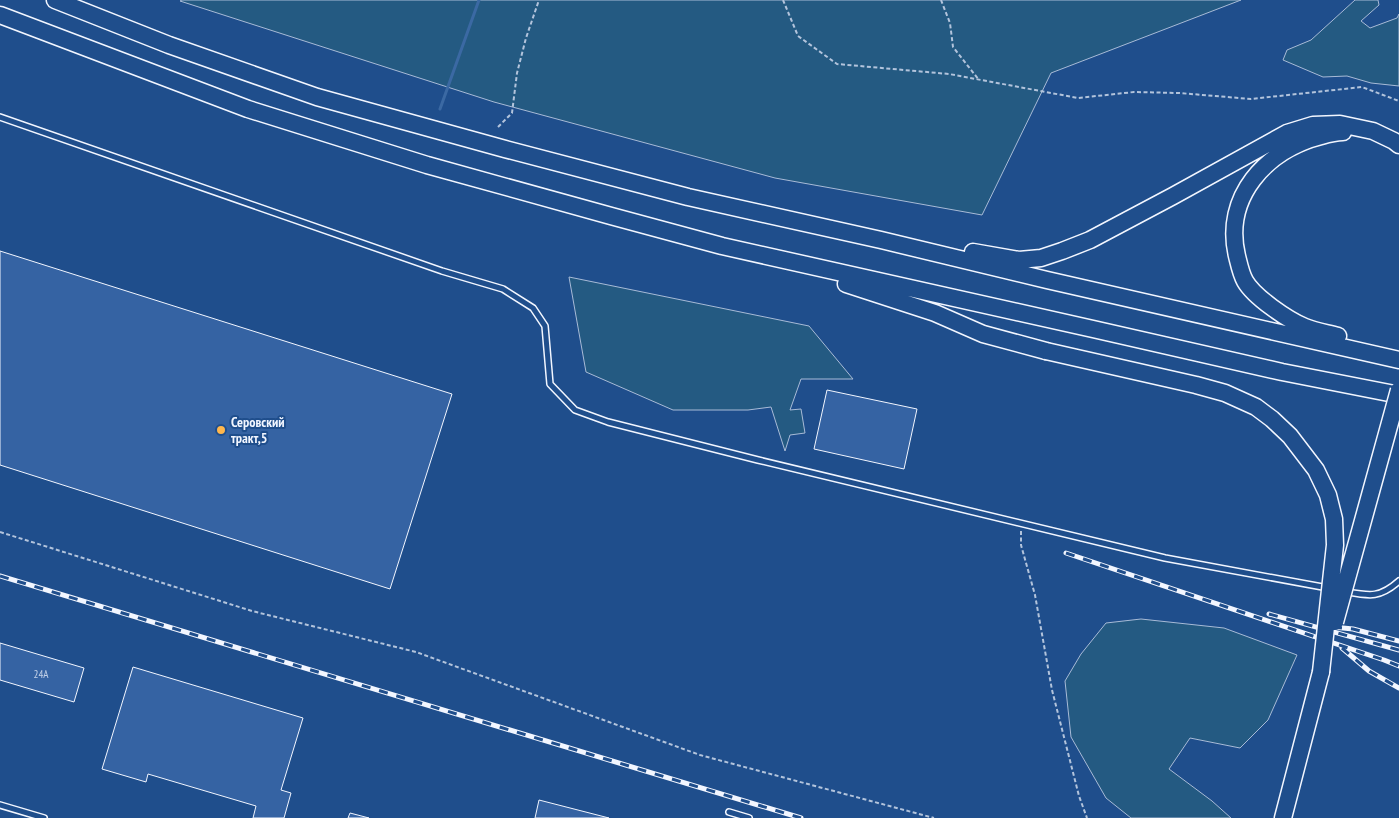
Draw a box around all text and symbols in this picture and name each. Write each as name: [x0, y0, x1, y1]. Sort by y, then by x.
place label: Серовский тракт,5: [231, 413, 285, 447]
marker: Серовский тракт,5: [215, 424, 227, 436]
house number: 24А: [33, 667, 49, 681]

